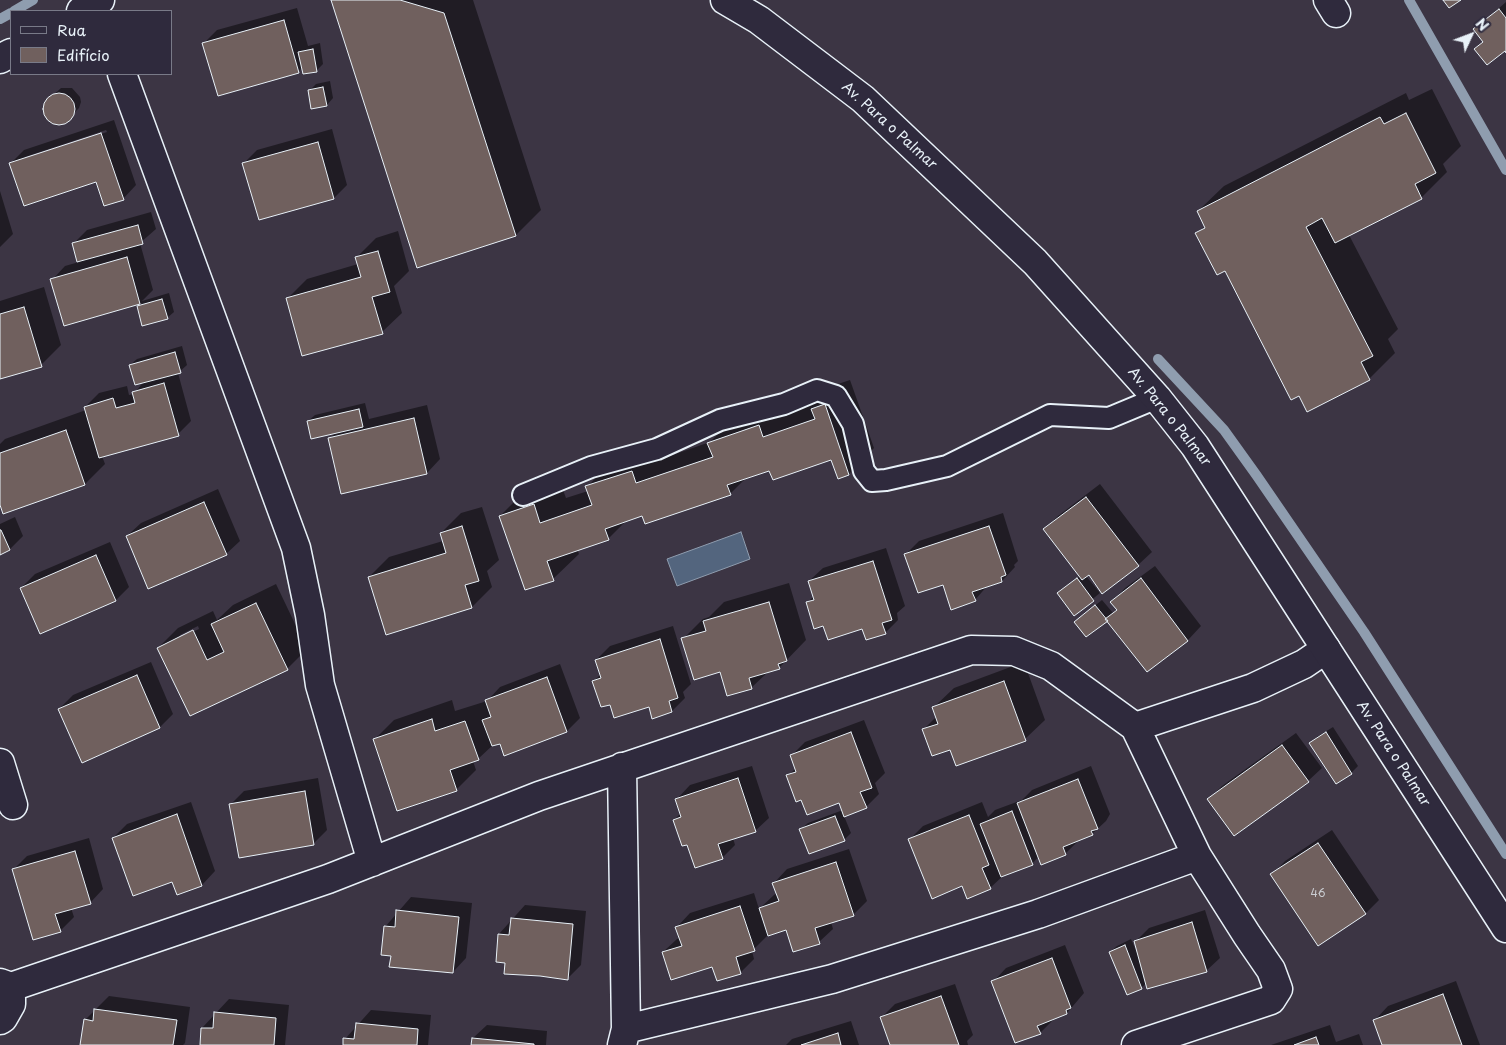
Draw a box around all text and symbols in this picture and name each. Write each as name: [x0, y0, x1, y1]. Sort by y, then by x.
legend: [10, 10, 172, 75]
north arrow: [1446, 10, 1496, 60]
text: N: [1471, 13, 1494, 36]
text: Rua: [57, 18, 86, 41]
text: Edifício: [57, 43, 110, 66]
street label: Av. Para o Palmar: [838, 79, 940, 173]
street label: Av. Para o Palmar: [1124, 364, 1214, 470]
street label: Av. Para o Palmar: [1353, 698, 1433, 810]
house number: 46: [1311, 887, 1325, 901]

